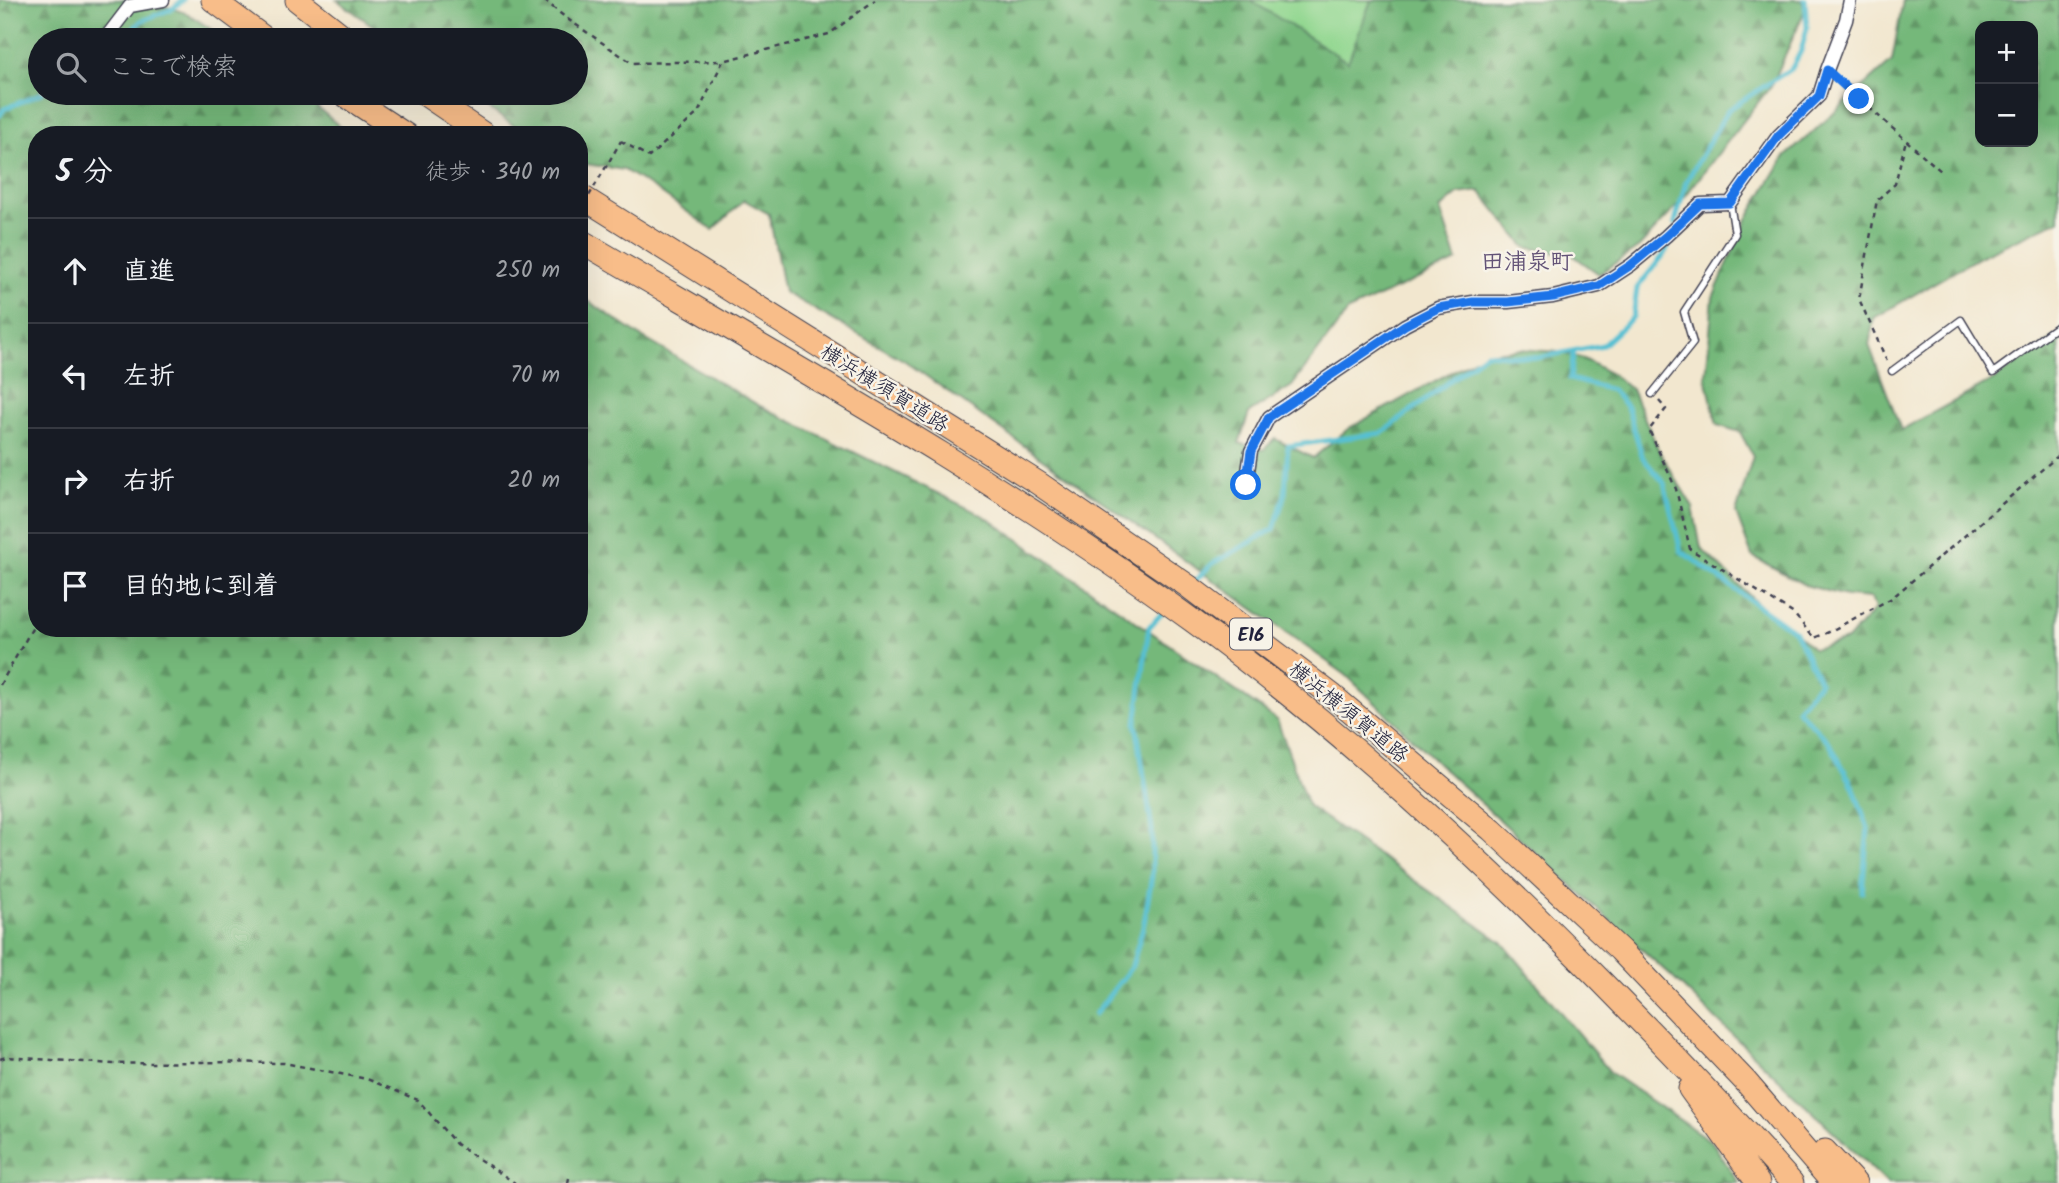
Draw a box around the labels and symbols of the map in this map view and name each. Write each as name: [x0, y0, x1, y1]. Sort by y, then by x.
route end: [1843, 83, 1874, 114]
district label: 田浦泉町: [1481, 245, 1573, 281]
street label: 横浜横須賀道路: [813, 336, 955, 442]
route start: [1230, 469, 1261, 500]
road number: E16: [1230, 618, 1272, 650]
street label: 横浜横須賀道路: [1281, 654, 1416, 772]

